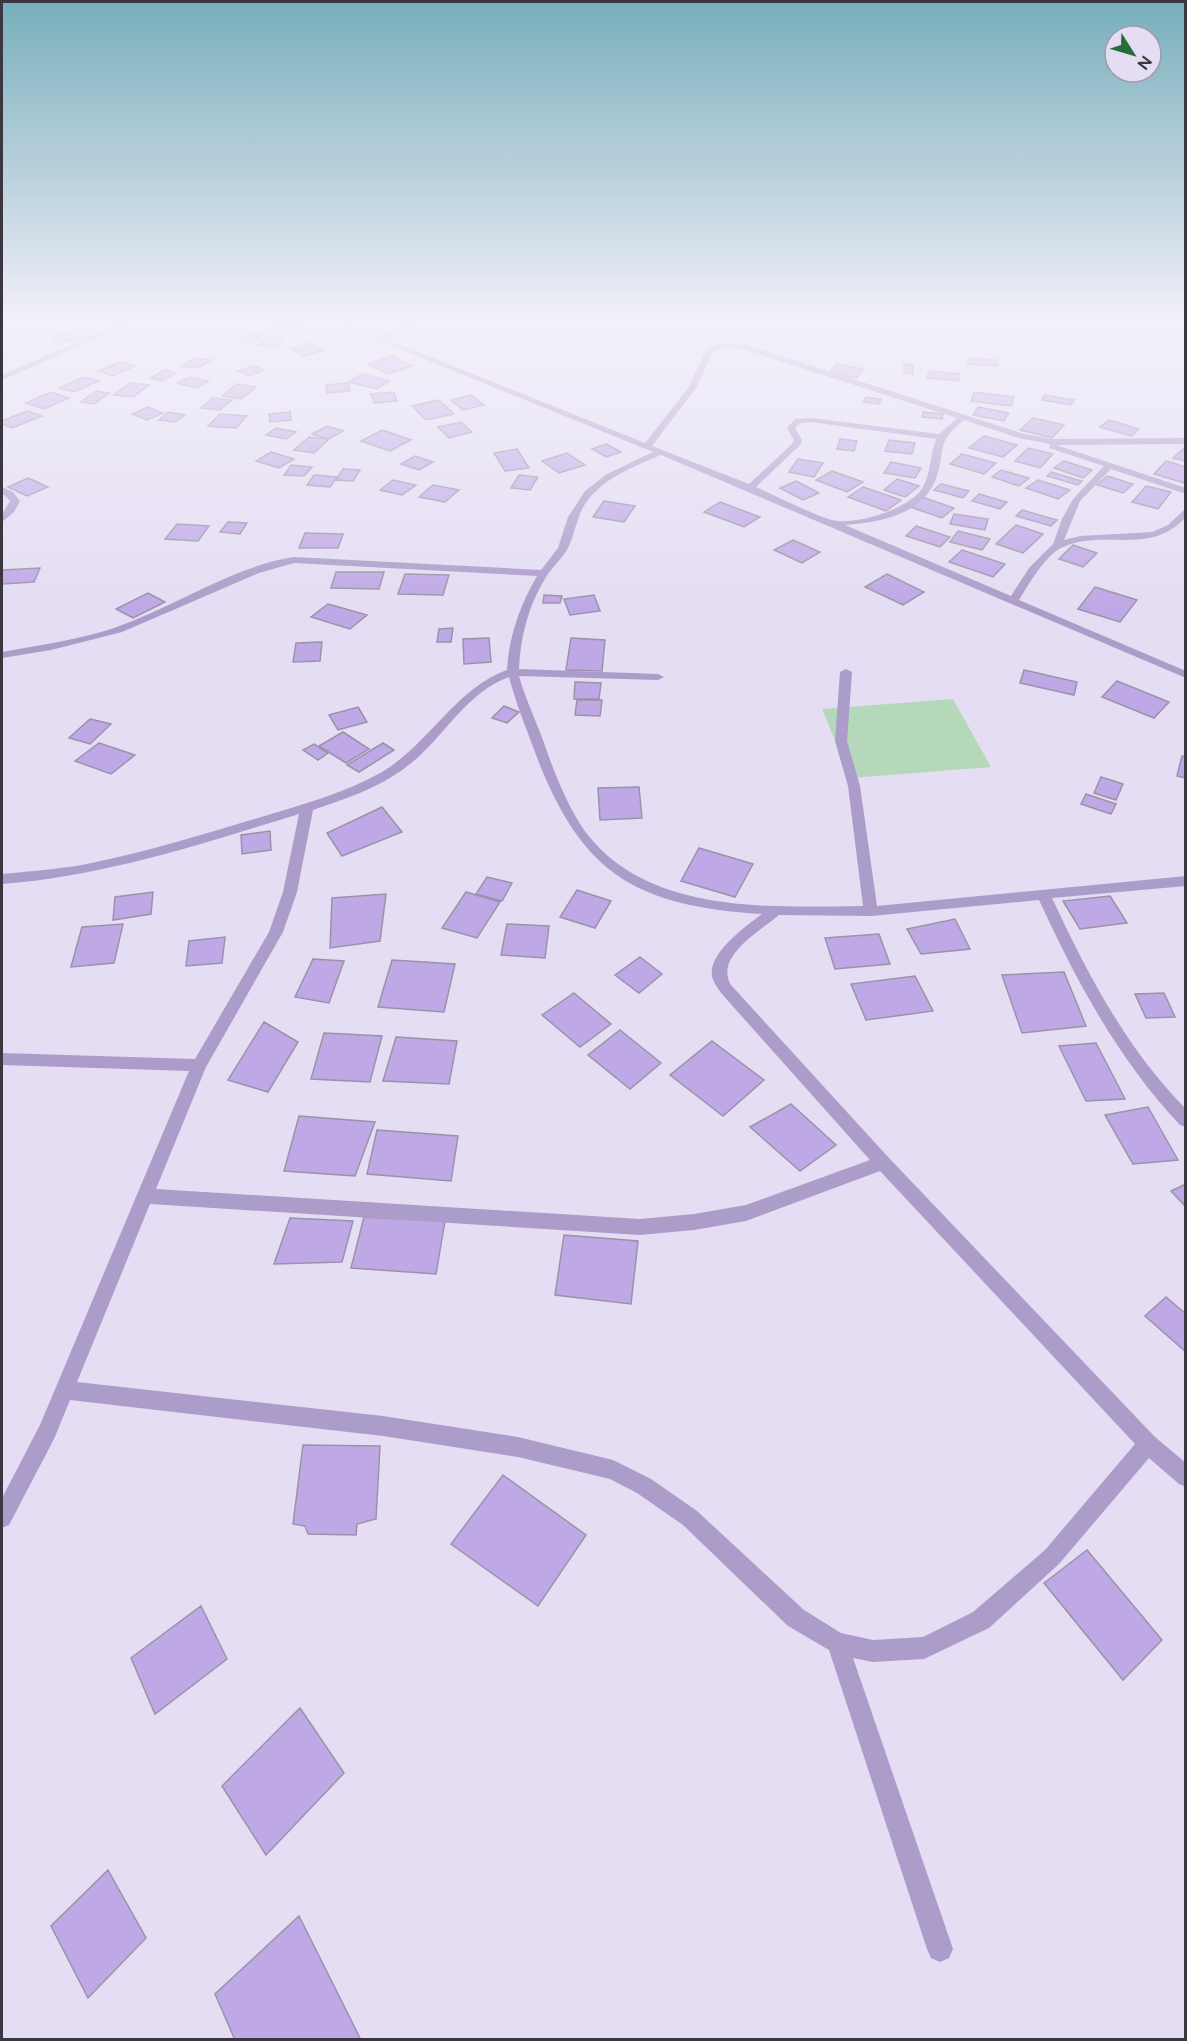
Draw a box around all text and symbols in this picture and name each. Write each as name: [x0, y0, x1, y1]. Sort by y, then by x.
north arrow: [1103, 24, 1163, 84]
text: N: [1133, 52, 1156, 73]

